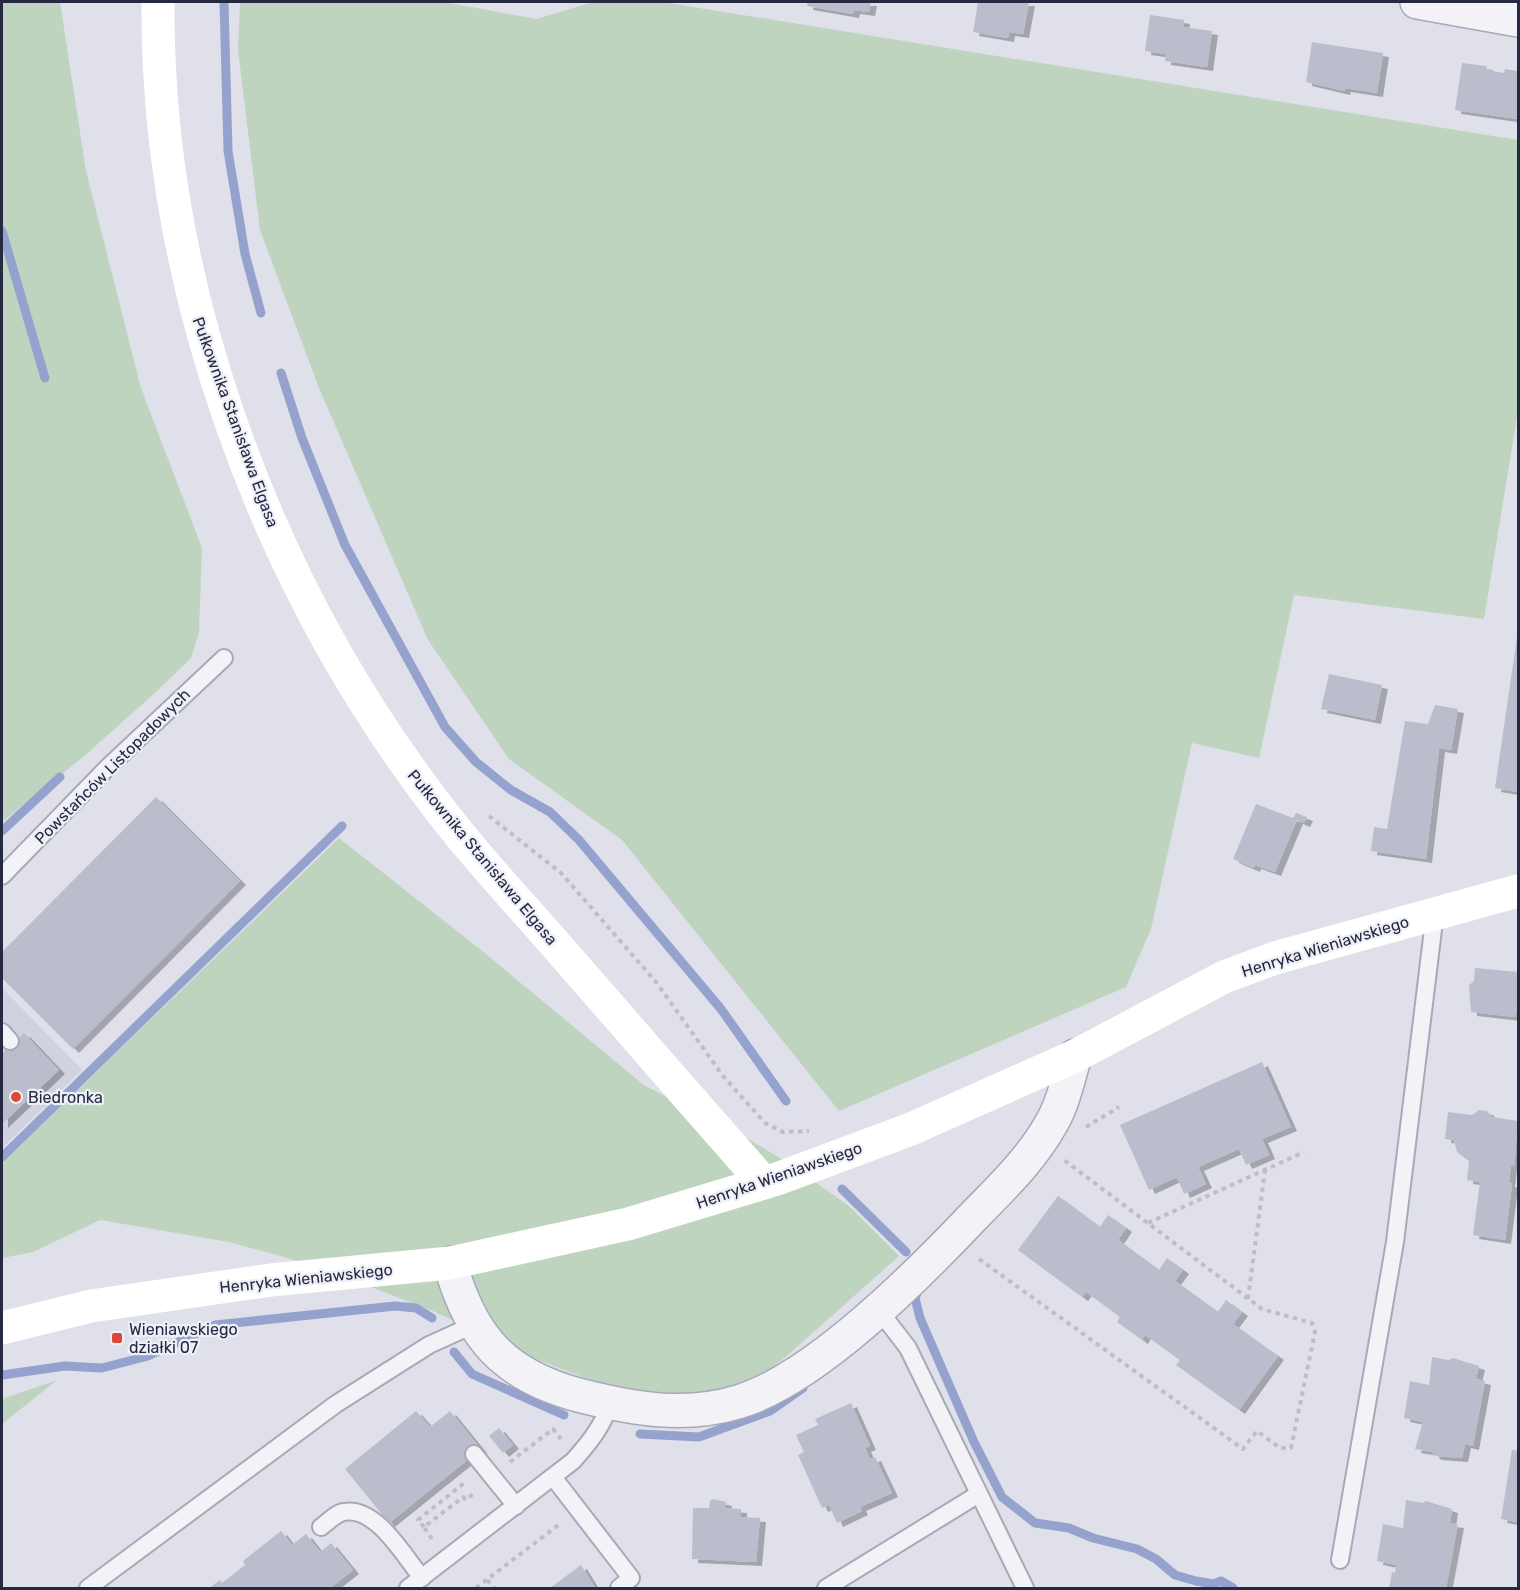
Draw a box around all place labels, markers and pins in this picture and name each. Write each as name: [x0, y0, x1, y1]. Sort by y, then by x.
place label: Biedronka: [28, 1088, 103, 1107]
marker: Biedronka: [9, 1090, 23, 1104]
place label: Wieniawskiego działki 07: [129, 1320, 238, 1357]
marker: Wieniawskiego działki 07: [110, 1331, 124, 1345]

